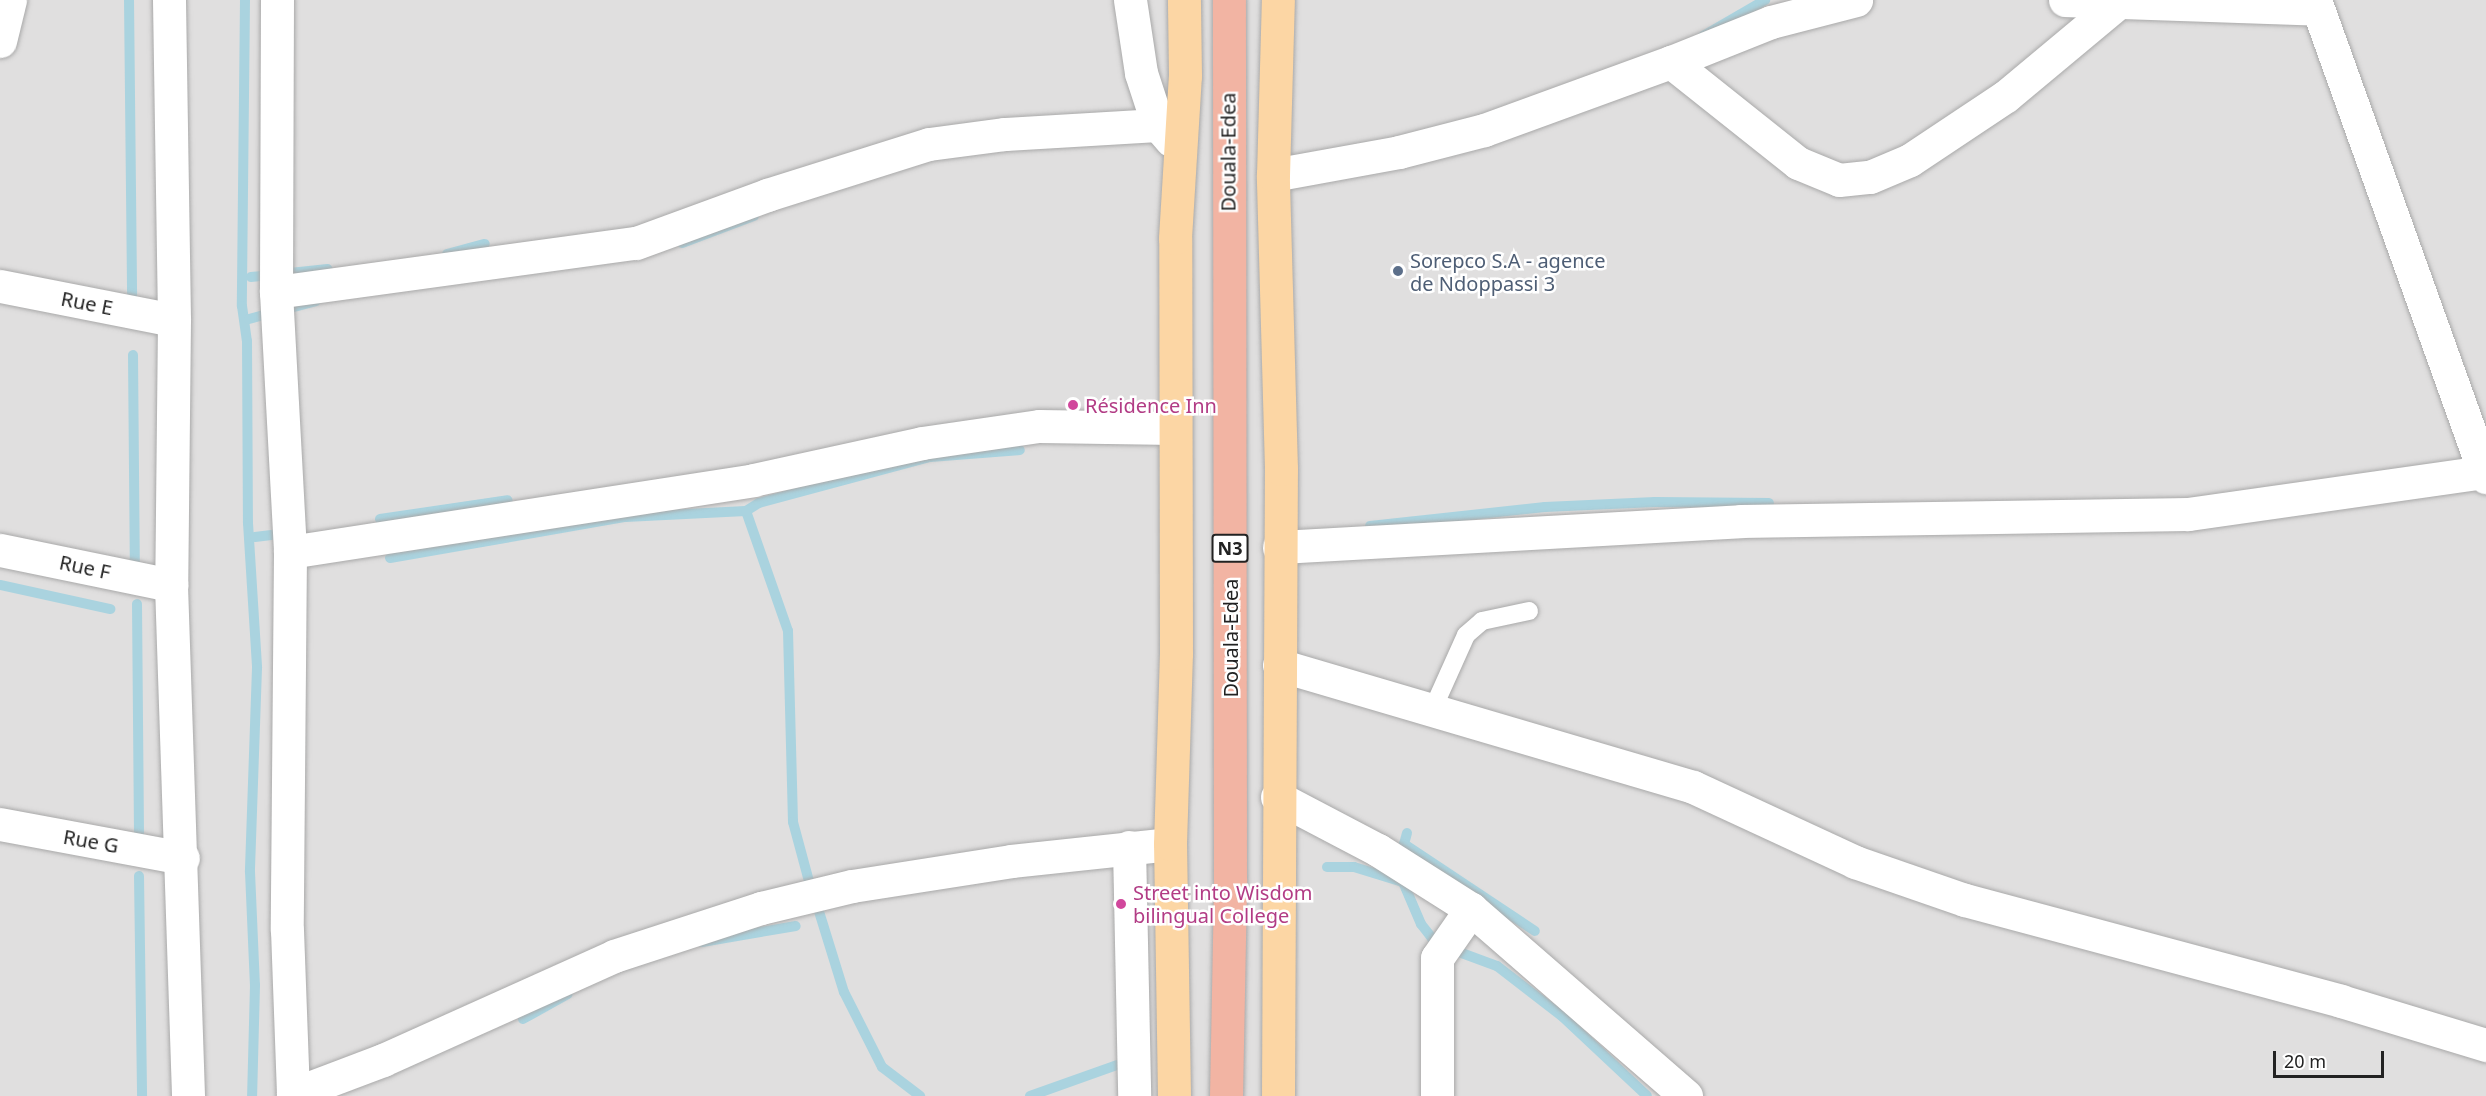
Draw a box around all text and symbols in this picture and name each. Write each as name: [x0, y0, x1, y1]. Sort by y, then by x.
street label: Douala-Edea: [1216, 92, 1240, 212]
place label: Sorepco S.A - agence de Ndoppassi 3: [1410, 248, 1605, 295]
marker: Sorepco S.A - agence de Ndoppassi 3: [1391, 264, 1405, 278]
street label: Rue E: [59, 286, 115, 320]
place label: Résidence Inn: [1085, 393, 1217, 417]
marker: Résidence Inn: [1066, 398, 1080, 412]
road number: N3: [1210, 533, 1250, 563]
street label: Rue F: [57, 550, 113, 584]
street label: Douala-Edea: [1218, 578, 1242, 698]
street label: Rue G: [61, 824, 121, 858]
place label: Street into Wisdom bilingual College: [1133, 880, 1313, 927]
marker: Street into Wisdom bilingual College: [1114, 897, 1128, 911]
scale bar: [2276, 1039, 2387, 1077]
text: 20 m: [2284, 1049, 2326, 1073]

